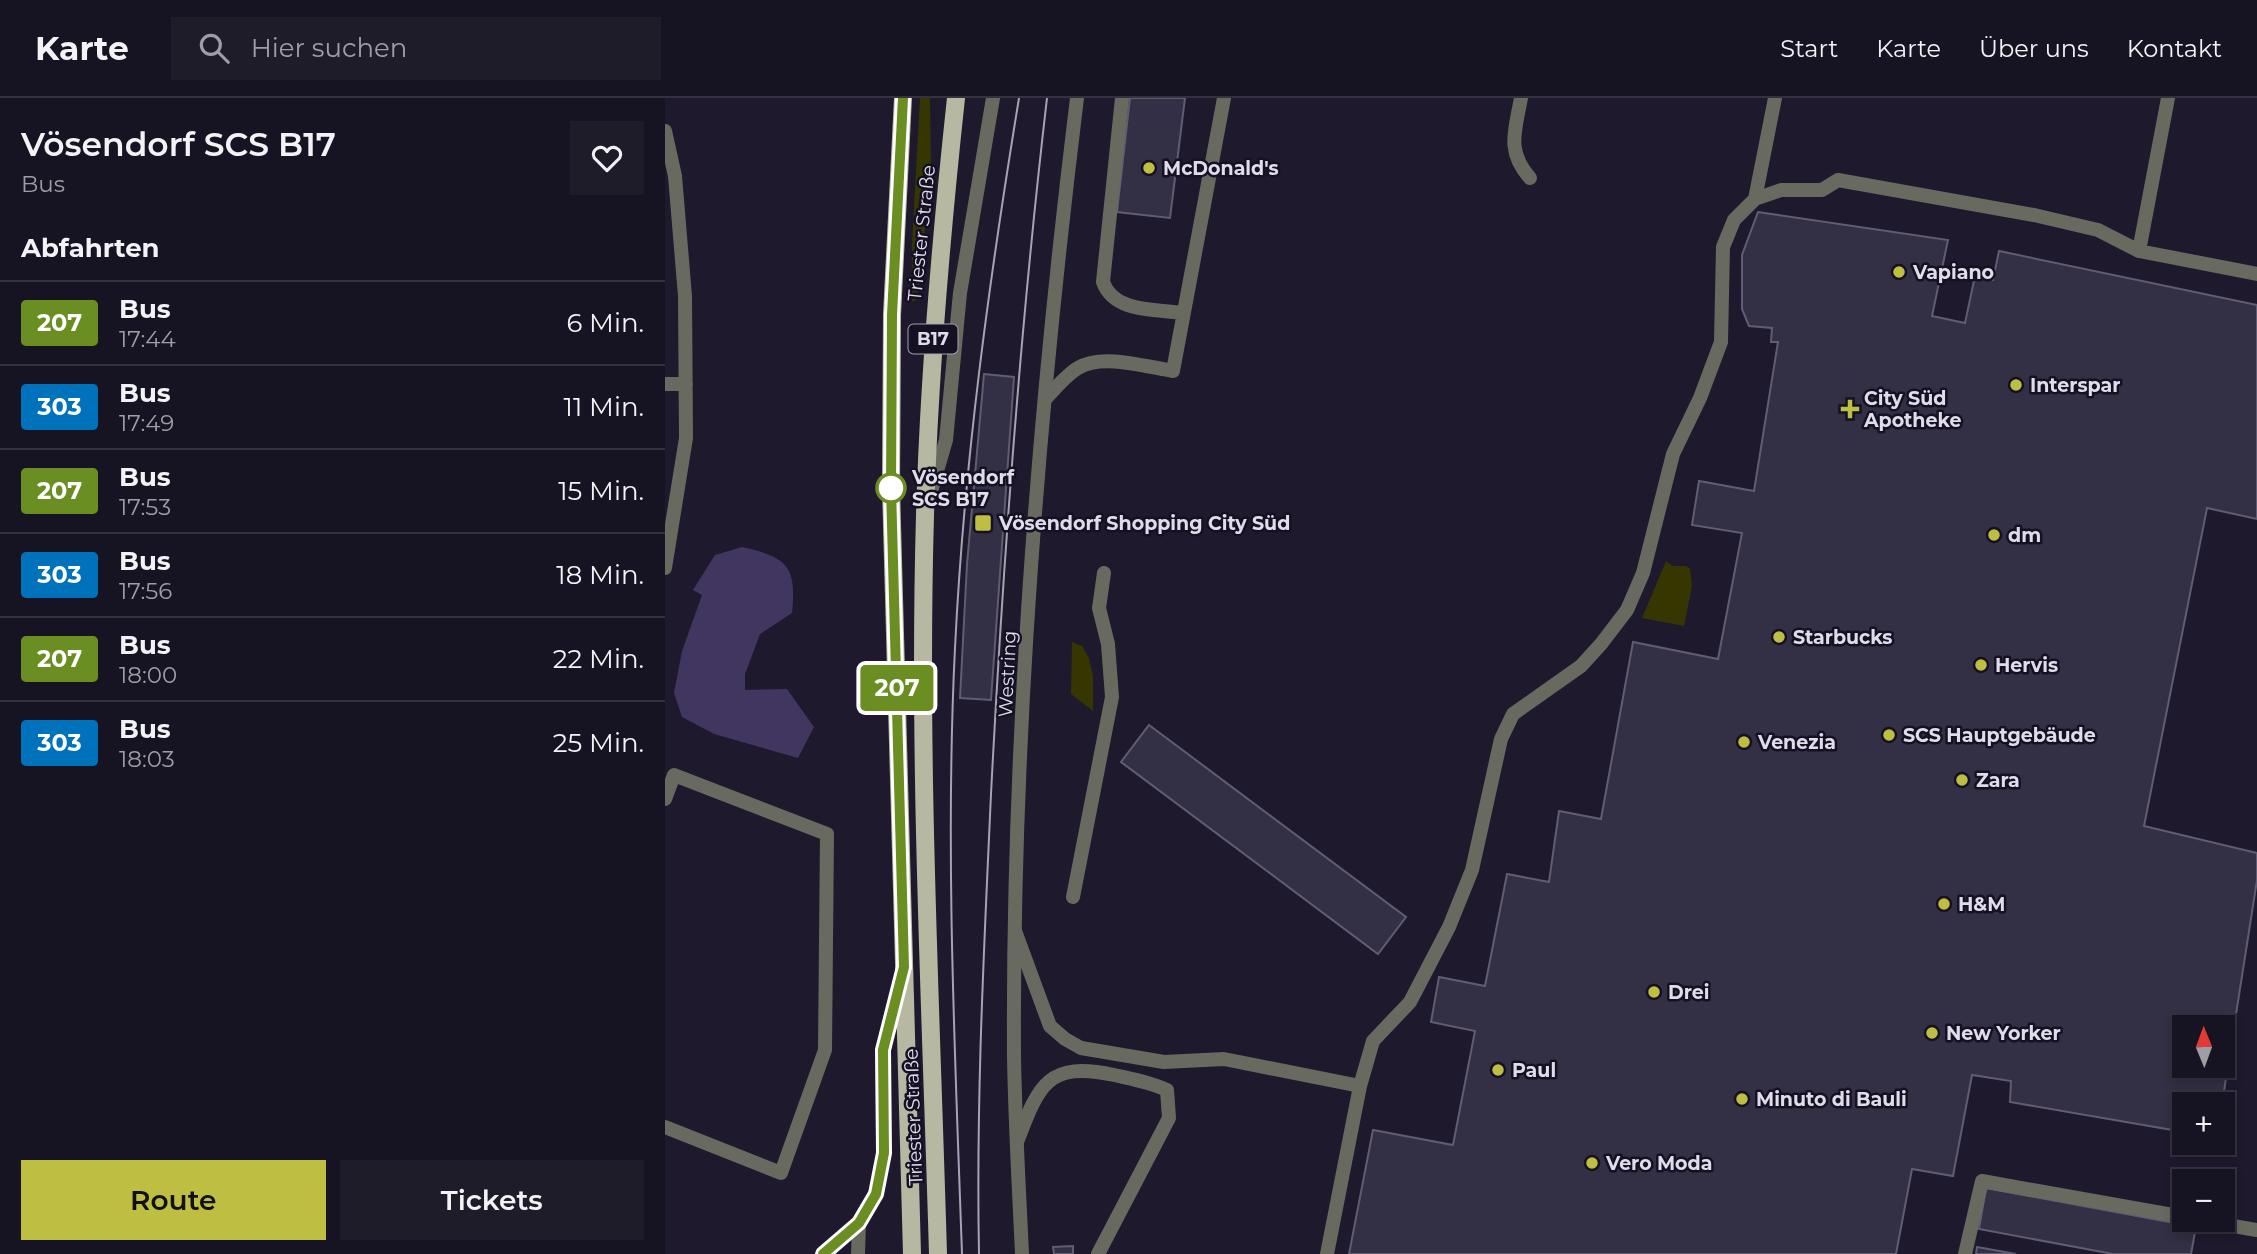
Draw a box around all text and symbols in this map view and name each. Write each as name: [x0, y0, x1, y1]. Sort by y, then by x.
search box: [171, 17, 661, 80]
text: Karte: [35, 28, 129, 68]
icon: search: [195, 29, 233, 67]
text: Hier suchen: [251, 32, 407, 64]
text: Start: [1780, 34, 1838, 63]
text: Karte: [1876, 34, 1941, 63]
text: Über uns: [1979, 34, 2089, 63]
text: Kontakt: [2127, 34, 2222, 63]
button: heart: [570, 121, 644, 195]
text: Vösendorf SCS B17: [21, 124, 336, 164]
place label: McDonald's: [1163, 157, 1279, 180]
marker: McDonald's: [1141, 160, 1157, 176]
street label: Triester Straße: [903, 164, 940, 302]
text: Bus: [21, 170, 65, 198]
text: Abfahrten: [21, 232, 160, 264]
place label: Vapiano: [1912, 261, 1994, 284]
marker: Vapiano: [1891, 264, 1907, 280]
text: Bus: [119, 293, 171, 325]
text: 6 Min.: [566, 307, 644, 339]
text: 207: [37, 308, 82, 337]
text: 17:44: [119, 325, 176, 353]
road number: B17: [909, 325, 957, 354]
place label: Interspar: [2030, 374, 2120, 397]
text: Bus: [119, 377, 171, 409]
marker: Interspar: [2008, 377, 2024, 393]
place label: City Süd Apotheke: [1863, 387, 1962, 432]
text: 11 Min.: [564, 391, 644, 423]
text: 303: [37, 392, 82, 421]
marker: City Süd Apotheke: [1842, 401, 1858, 417]
text: 17:49: [119, 409, 174, 437]
text: Bus: [119, 461, 171, 493]
place label: Vösendorf SCS B17: [911, 466, 1015, 511]
marker: Vösendorf SCS B17: [876, 473, 906, 503]
text: 15 Min.: [558, 475, 644, 507]
text: 207: [37, 476, 82, 505]
text: 17:53: [119, 493, 171, 521]
place label: Vösendorf Shopping City Süd: [998, 512, 1290, 535]
marker: Vösendorf Shopping City Süd: [973, 513, 993, 533]
place label: dm: [2008, 524, 2041, 547]
marker: dm: [1986, 527, 2002, 543]
text: Bus: [119, 545, 171, 577]
text: 18 Min.: [556, 559, 644, 591]
text: 303: [37, 560, 82, 589]
text: 17:56: [119, 577, 172, 605]
place label: Starbucks: [1793, 626, 1892, 649]
text: Bus: [119, 629, 171, 661]
marker: Starbucks: [1771, 629, 1787, 645]
street label: Westring: [994, 630, 1021, 718]
text: 22 Min.: [553, 643, 644, 675]
text: 207: [37, 644, 82, 673]
place label: Hervis: [1995, 654, 2058, 677]
marker: Hervis: [1973, 657, 1989, 673]
text: 18:00: [119, 661, 177, 689]
line badge: 207: [857, 665, 937, 711]
text: 207: [874, 673, 920, 702]
text: Bus: [119, 713, 171, 745]
place label: SCS Hauptgebäude: [1903, 724, 2096, 747]
text: 25 Min.: [553, 727, 644, 759]
marker: SCS Hauptgebäude: [1881, 727, 1897, 743]
text: 303: [37, 728, 82, 757]
place label: Venezia: [1757, 731, 1836, 754]
marker: Venezia: [1736, 734, 1752, 750]
text: 18:03: [119, 745, 175, 773]
place label: Zara: [1976, 769, 2020, 792]
marker: Zara: [1954, 772, 1970, 788]
place label: H&M: [1958, 893, 2005, 916]
marker: H&M: [1936, 896, 1952, 912]
place label: Drei: [1668, 981, 1709, 1004]
marker: Drei: [1646, 984, 1662, 1000]
north arrow: [2172, 1015, 2235, 1078]
map controls: [2172, 1015, 2235, 1232]
place label: New Yorker: [1946, 1022, 2061, 1045]
marker: New Yorker: [1924, 1025, 1940, 1041]
street label: Triester Straße: [900, 1048, 927, 1186]
place label: Paul: [1512, 1059, 1556, 1082]
marker: Paul: [1490, 1062, 1506, 1078]
place label: Minuto di Bauli: [1756, 1088, 1907, 1111]
marker: Minuto di Bauli: [1734, 1091, 1750, 1107]
button: +: [2172, 1092, 2235, 1155]
place label: Vero Moda: [1605, 1152, 1712, 1175]
marker: Vero Moda: [1584, 1155, 1600, 1171]
button: Route: [21, 1160, 326, 1240]
button: Tickets: [340, 1160, 644, 1240]
button: −: [2172, 1169, 2235, 1232]

